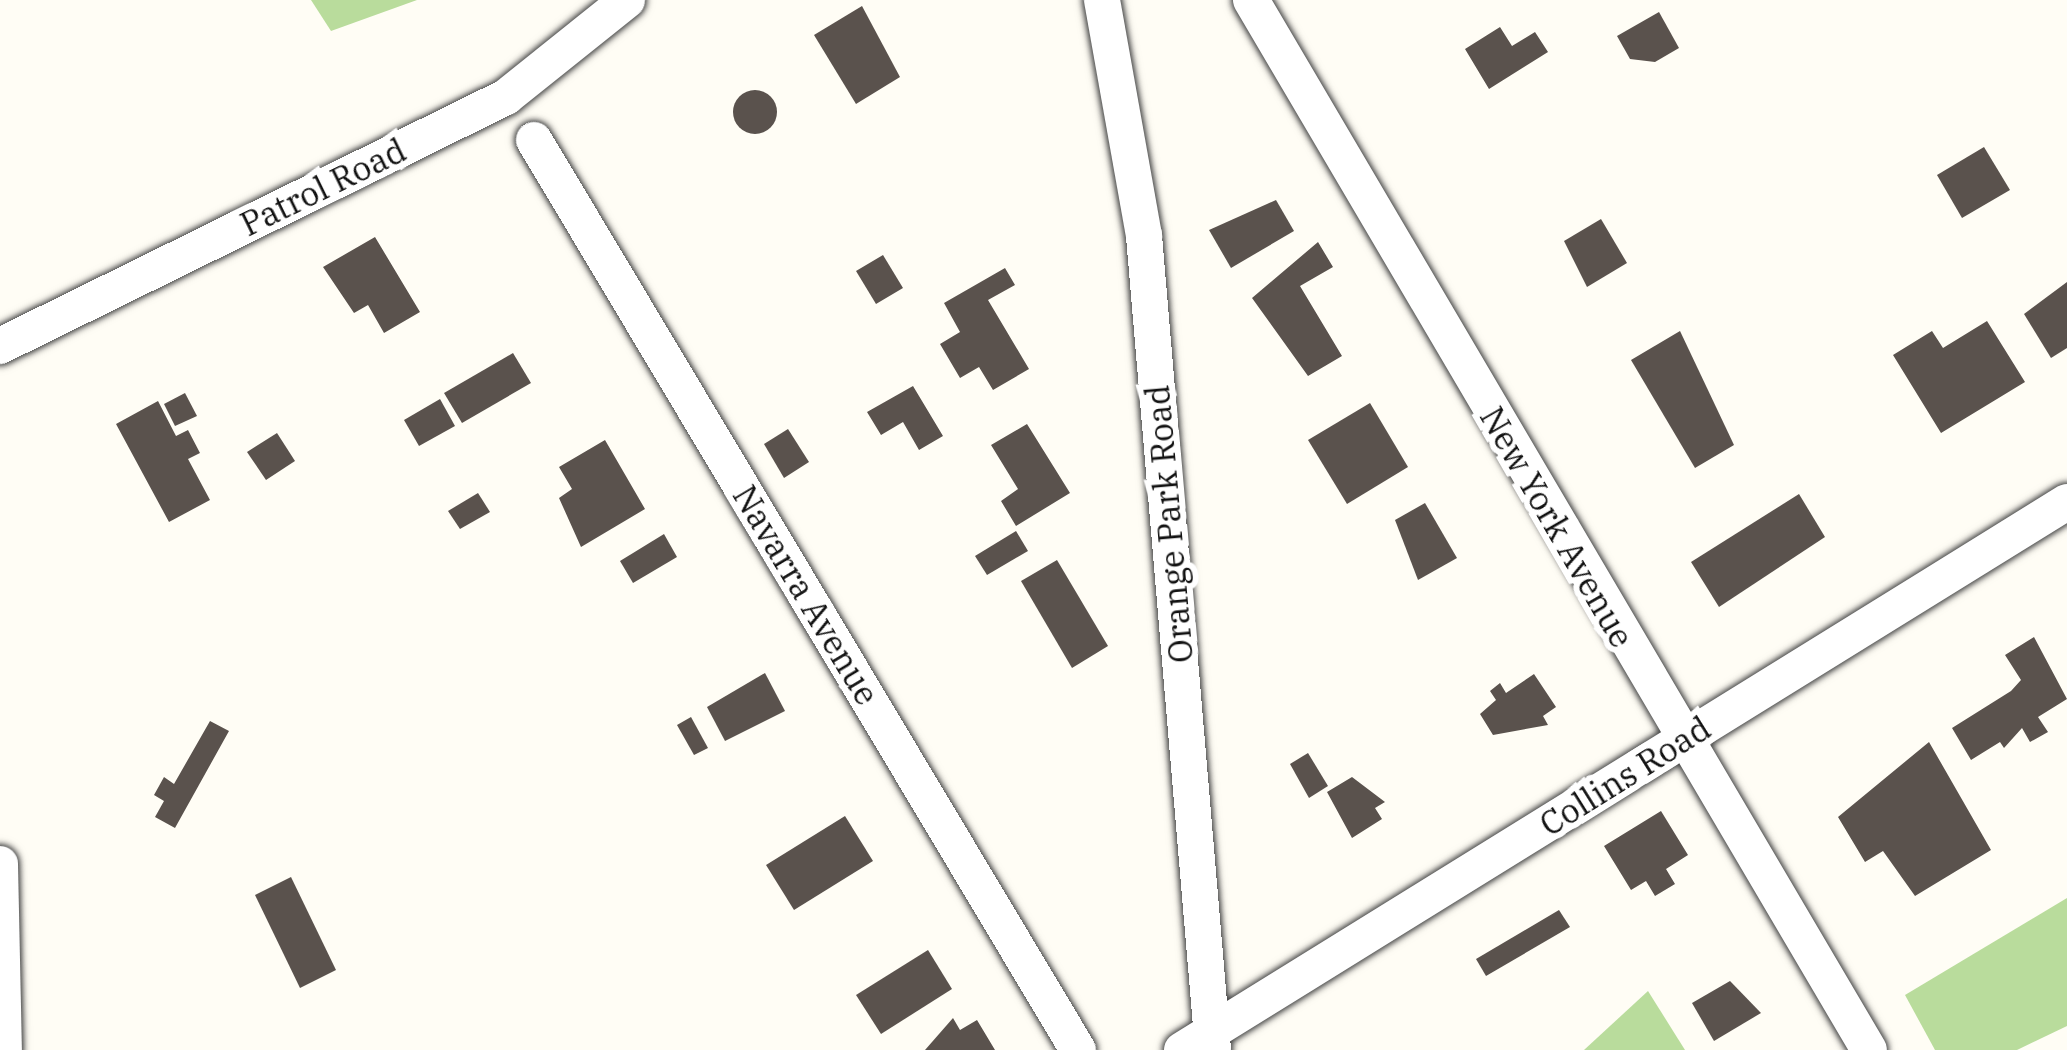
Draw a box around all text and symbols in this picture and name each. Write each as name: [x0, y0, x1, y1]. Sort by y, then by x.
street label: Patrol Road: [234, 130, 412, 244]
street label: Orange Park Road: [1137, 383, 1201, 665]
street label: New York Avenue: [1472, 400, 1642, 654]
street label: Navarra Avenue: [725, 478, 887, 712]
street label: Collins Road: [1532, 708, 1718, 844]

